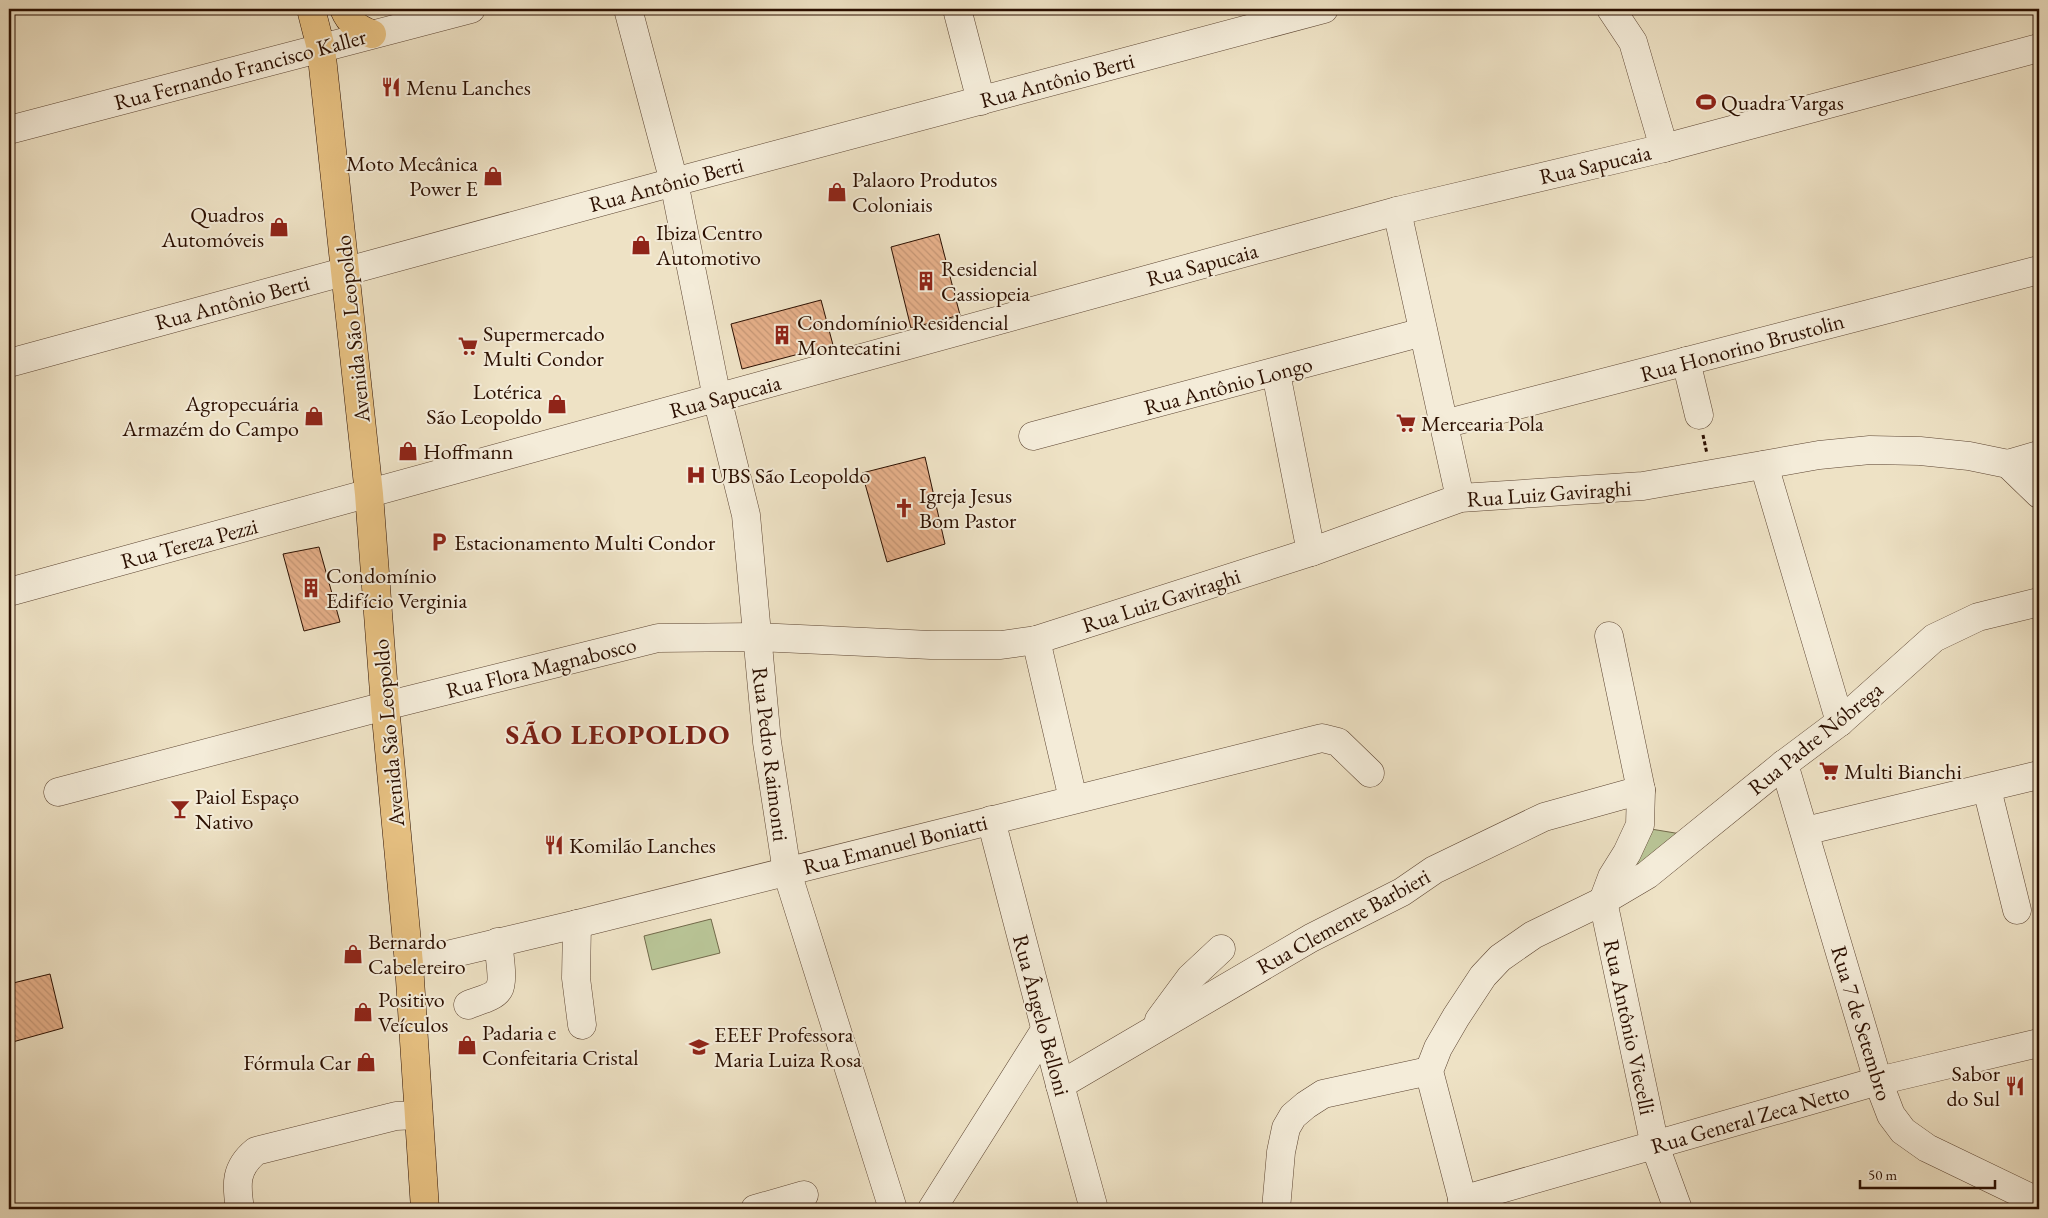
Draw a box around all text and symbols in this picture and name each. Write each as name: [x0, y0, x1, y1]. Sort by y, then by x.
street label: Rua Fernando Francisco Kaller: [111, 22, 370, 117]
street label: Rua Antônio Berti: [977, 46, 1137, 115]
place label: Menu Lanches: [406, 73, 531, 102]
restaurant icon: Menu Lanches: [380, 76, 402, 98]
place label: Quadra Vargas: [1721, 88, 1844, 117]
sports icon: Quadra Vargas: [1695, 91, 1717, 113]
street label: Rua Sapucaia: [1536, 137, 1654, 191]
place label: Moto Mecânica Power E: [346, 149, 478, 203]
street label: Rua Antônio Berti: [586, 150, 746, 219]
shop icon: Moto Mecânica Power E: [482, 165, 504, 187]
place label: Palaoro Produtos Coloniais: [852, 165, 997, 219]
shop icon: Palaoro Produtos Coloniais: [826, 181, 848, 203]
place label: Quadros Automóveis: [161, 200, 264, 254]
shop icon: Quadros Automóveis: [268, 216, 290, 238]
place label: Ibiza Centro Automotivo: [655, 218, 763, 272]
street label: Avenida São Leopoldo: [328, 234, 377, 425]
shop icon: Ibiza Centro Automotivo: [630, 234, 652, 256]
street label: Rua Sapucaia: [1143, 236, 1261, 293]
place label: Residencial Cassiopeia: [941, 254, 1038, 308]
street label: Rua Antônio Berti: [152, 268, 312, 337]
building icon: Residencial Cassiopeia: [915, 270, 937, 292]
street label: Rua Honorino Brustolin: [1637, 306, 1848, 389]
place label: Condomínio Residencial Montecatini: [797, 308, 1008, 362]
place label: Supermercado Multi Condor: [483, 319, 605, 373]
building icon: Condomínio Residencial Montecatini: [771, 324, 793, 346]
supermarket icon: Supermercado Multi Condor: [457, 335, 479, 357]
street label: Rua Antônio Longo: [1141, 349, 1316, 422]
street label: Rua Sapucaia: [666, 368, 784, 425]
place label: Lotérica São Leopoldo: [426, 377, 542, 431]
place label: Agropecuária Armazém do Campo: [121, 389, 299, 443]
shop icon: Lotérica São Leopoldo: [546, 393, 568, 415]
shop icon: Agropecuária Armazém do Campo: [303, 405, 325, 427]
place label: Mercearia Pola: [1421, 409, 1544, 438]
supermarket icon: Mercearia Pola: [1395, 412, 1417, 434]
place label: Hoffmann: [423, 437, 514, 466]
shop icon: Hoffmann: [397, 440, 419, 462]
place label: UBS São Leopoldo: [711, 461, 871, 490]
hospital icon: UBS São Leopoldo: [685, 464, 707, 486]
street label: Rua Luiz Gaviraghi: [1466, 473, 1632, 514]
place label: Igreja Jesus Bom Pastor: [919, 481, 1017, 535]
church icon: Igreja Jesus Bom Pastor: [893, 497, 915, 519]
street label: Rua Tereza Pezzi: [118, 511, 261, 576]
place label: Estacionamento Multi Condor: [454, 528, 716, 557]
parking icon: Estacionamento Multi Condor: [428, 531, 450, 553]
place label: Condomínio Edifício Verginia: [326, 561, 467, 615]
street label: Rua Luiz Gaviraghi: [1078, 561, 1244, 640]
building icon: Condomínio Edifício Verginia: [300, 577, 322, 599]
street label: Rua Flora Magnabosco: [443, 630, 639, 705]
street label: Avenida São Leopoldo: [366, 638, 411, 829]
street label: Rua Pedro Raimonti: [745, 665, 796, 843]
street label: Rua Padre Nóbrega: [1742, 675, 1889, 802]
district label: SÃO LEOPOLDO: [505, 716, 731, 752]
place label: Multi Bianchi: [1844, 757, 1962, 786]
supermarket icon: Multi Bianchi: [1818, 760, 1840, 782]
place label: Paiol Espaço Nativo: [195, 782, 299, 836]
bar icon: Paiol Espaço Nativo: [169, 798, 191, 820]
street label: Rua Emanuel Boniatti: [800, 808, 990, 881]
place label: Komilão Lanches: [569, 831, 716, 860]
restaurant icon: Komilão Lanches: [543, 834, 565, 856]
street label: Rua Clemente Barbieri: [1251, 862, 1435, 981]
place label: Bernardo Cabelereiro: [368, 927, 466, 981]
street label: Rua Ângelo Belloni: [1006, 931, 1077, 1099]
street label: Rua Antônio Viecelli: [1597, 937, 1662, 1117]
street label: Rua 7 de Setembro: [1824, 942, 1899, 1104]
shop icon: Bernardo Cabelereiro: [342, 943, 364, 965]
place label: Positivo Veículos: [378, 985, 448, 1039]
shop icon: Positivo Veículos: [352, 1001, 374, 1023]
place label: Padaria e Confeitaria Cristal: [482, 1018, 639, 1072]
place label: EEEF Professora Maria Luiza Rosa: [714, 1020, 862, 1074]
shop icon: Padaria e Confeitaria Cristal: [456, 1034, 478, 1056]
school or university icon: EEEF Professora Maria Luiza Rosa: [688, 1036, 710, 1058]
place label: Fórmula Car: [243, 1048, 352, 1077]
shop icon: Fórmula Car: [355, 1051, 377, 1073]
place label: Sabor do Sul: [1946, 1059, 2001, 1113]
restaurant icon: Sabor do Sul: [2004, 1075, 2026, 1097]
street label: Rua General Zeca Netto: [1648, 1076, 1853, 1161]
scale bar: [1860, 1158, 1996, 1190]
text: 50 m: [1868, 1165, 1897, 1184]

